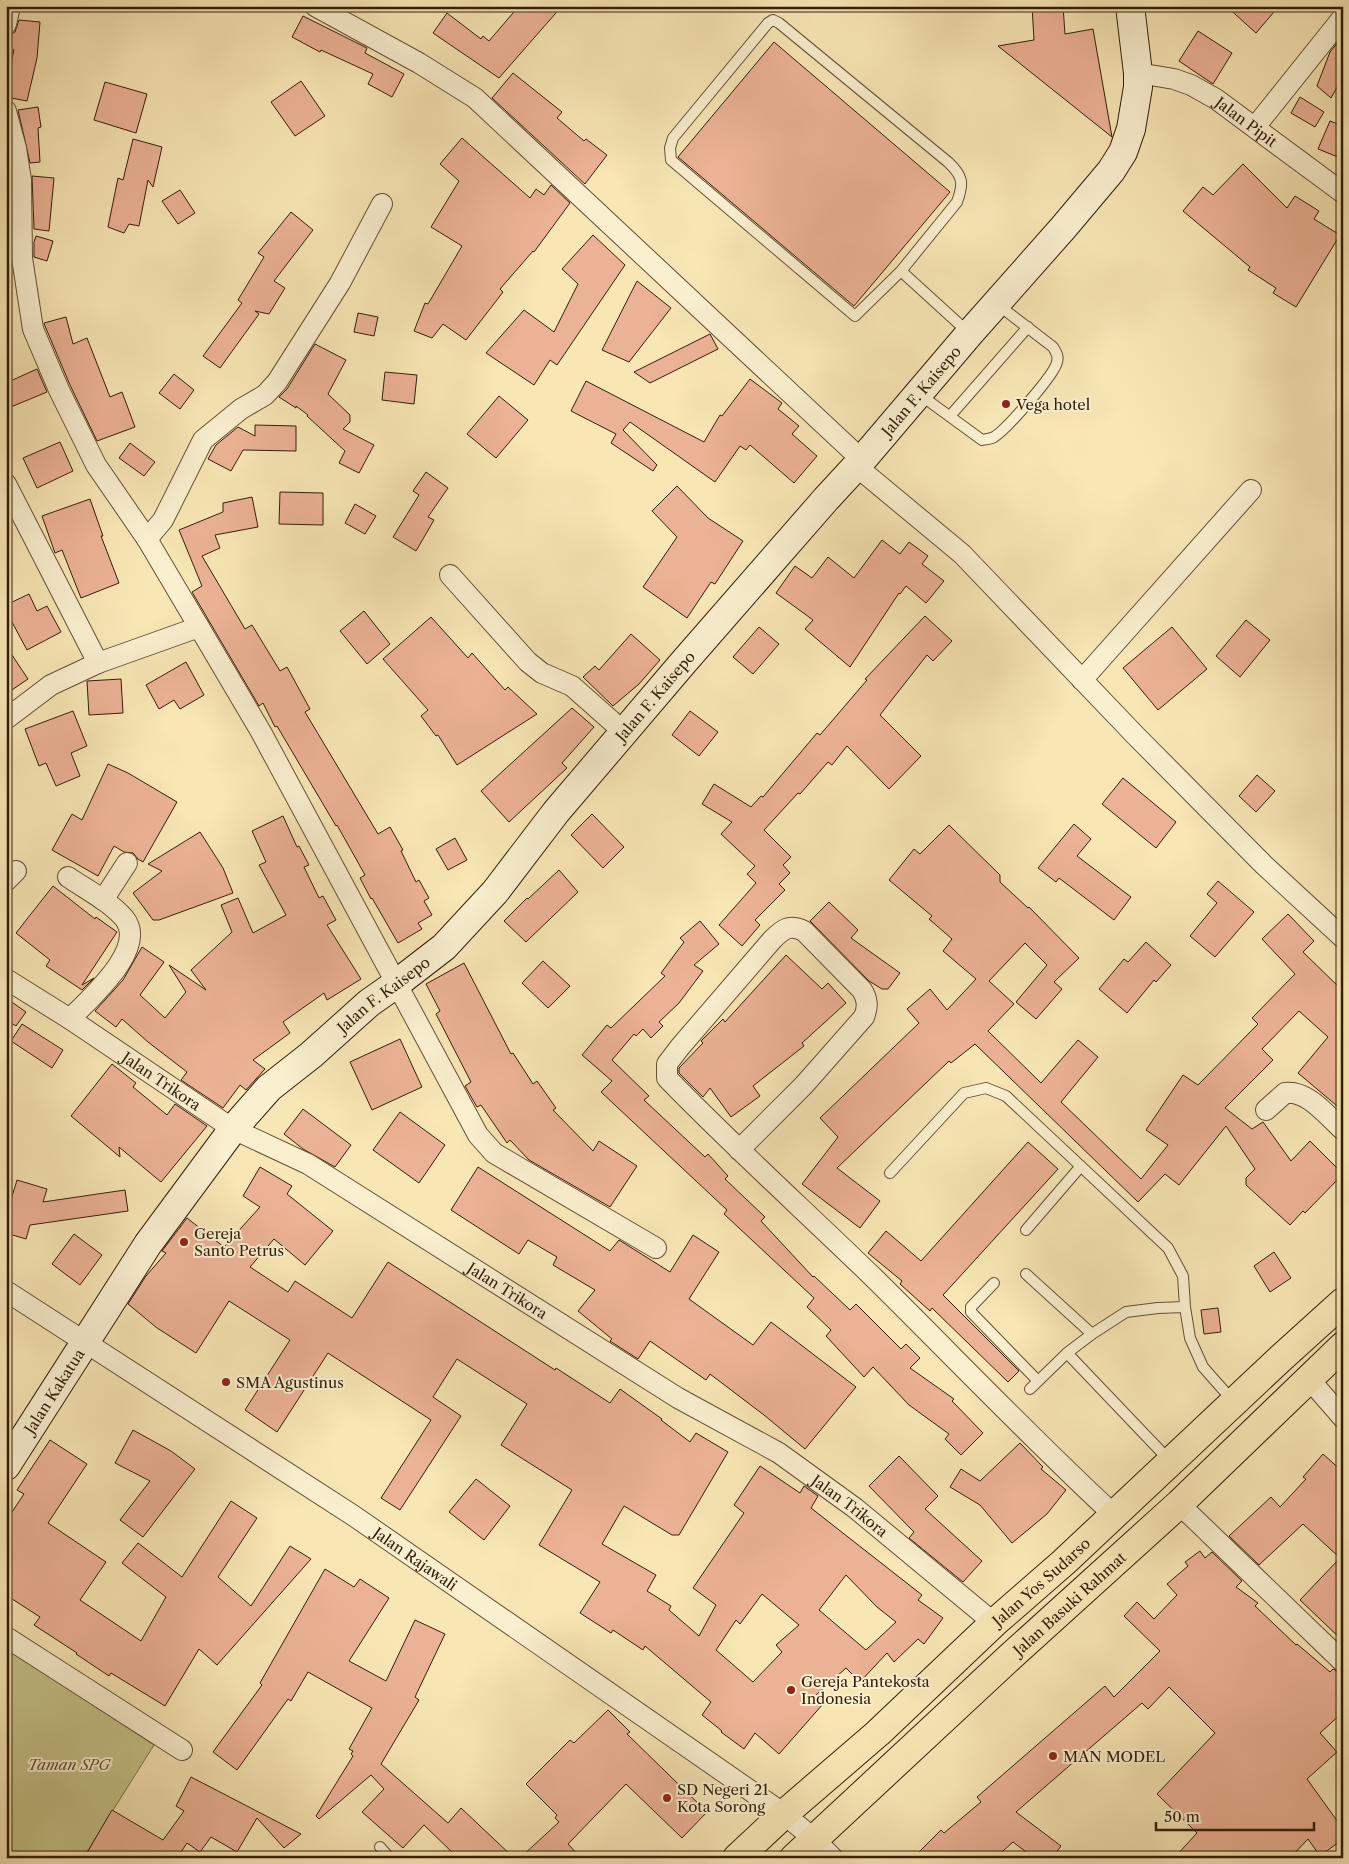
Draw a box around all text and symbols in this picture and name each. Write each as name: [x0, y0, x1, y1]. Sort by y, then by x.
street label: Jalan Pipit: [1210, 91, 1282, 151]
street label: Jalan F. Kaisepo: [876, 342, 965, 441]
place label: Vega hotel: [1015, 395, 1091, 414]
marker: Vega hotel: [1000, 398, 1012, 410]
street label: Jalan F. Kaisepo: [610, 647, 699, 747]
street label: Jalan F. Kaisepo: [331, 952, 434, 1038]
street label: Jalan Trikora: [117, 1046, 205, 1114]
place label: Gereja Santo Petrus: [194, 1224, 284, 1260]
marker: Gereja Santo Petrus: [178, 1236, 190, 1248]
street label: Jalan Trikora: [462, 1257, 551, 1323]
street label: Jalan Kakatua: [19, 1345, 88, 1439]
place label: SMA Agustinus: [236, 1373, 344, 1392]
marker: SMA Agustinus: [220, 1376, 232, 1388]
street label: Jalan Trikora: [806, 1469, 892, 1541]
street label: Jalan Rajawali: [368, 1522, 462, 1595]
street label: Jalan Yos Sudarso: [987, 1533, 1094, 1631]
street label: Jalan Basuki Rahmat: [1007, 1547, 1130, 1661]
place label: Gereja Pantekosta Indonesia: [801, 1672, 930, 1708]
marker: Gereja Pantekosta Indonesia: [785, 1684, 797, 1696]
place label: MAN MODEL: [1063, 1747, 1165, 1766]
marker: MAN MODEL: [1047, 1750, 1059, 1762]
park label: Taman SPG: [28, 1755, 111, 1774]
place label: SD Negeri 21 Kota Sorong: [677, 1780, 769, 1816]
marker: SD Negeri 21 Kota Sorong: [661, 1792, 673, 1804]
scale bar: [1156, 1799, 1314, 1831]
text: 50 m: [1164, 1807, 1200, 1826]

